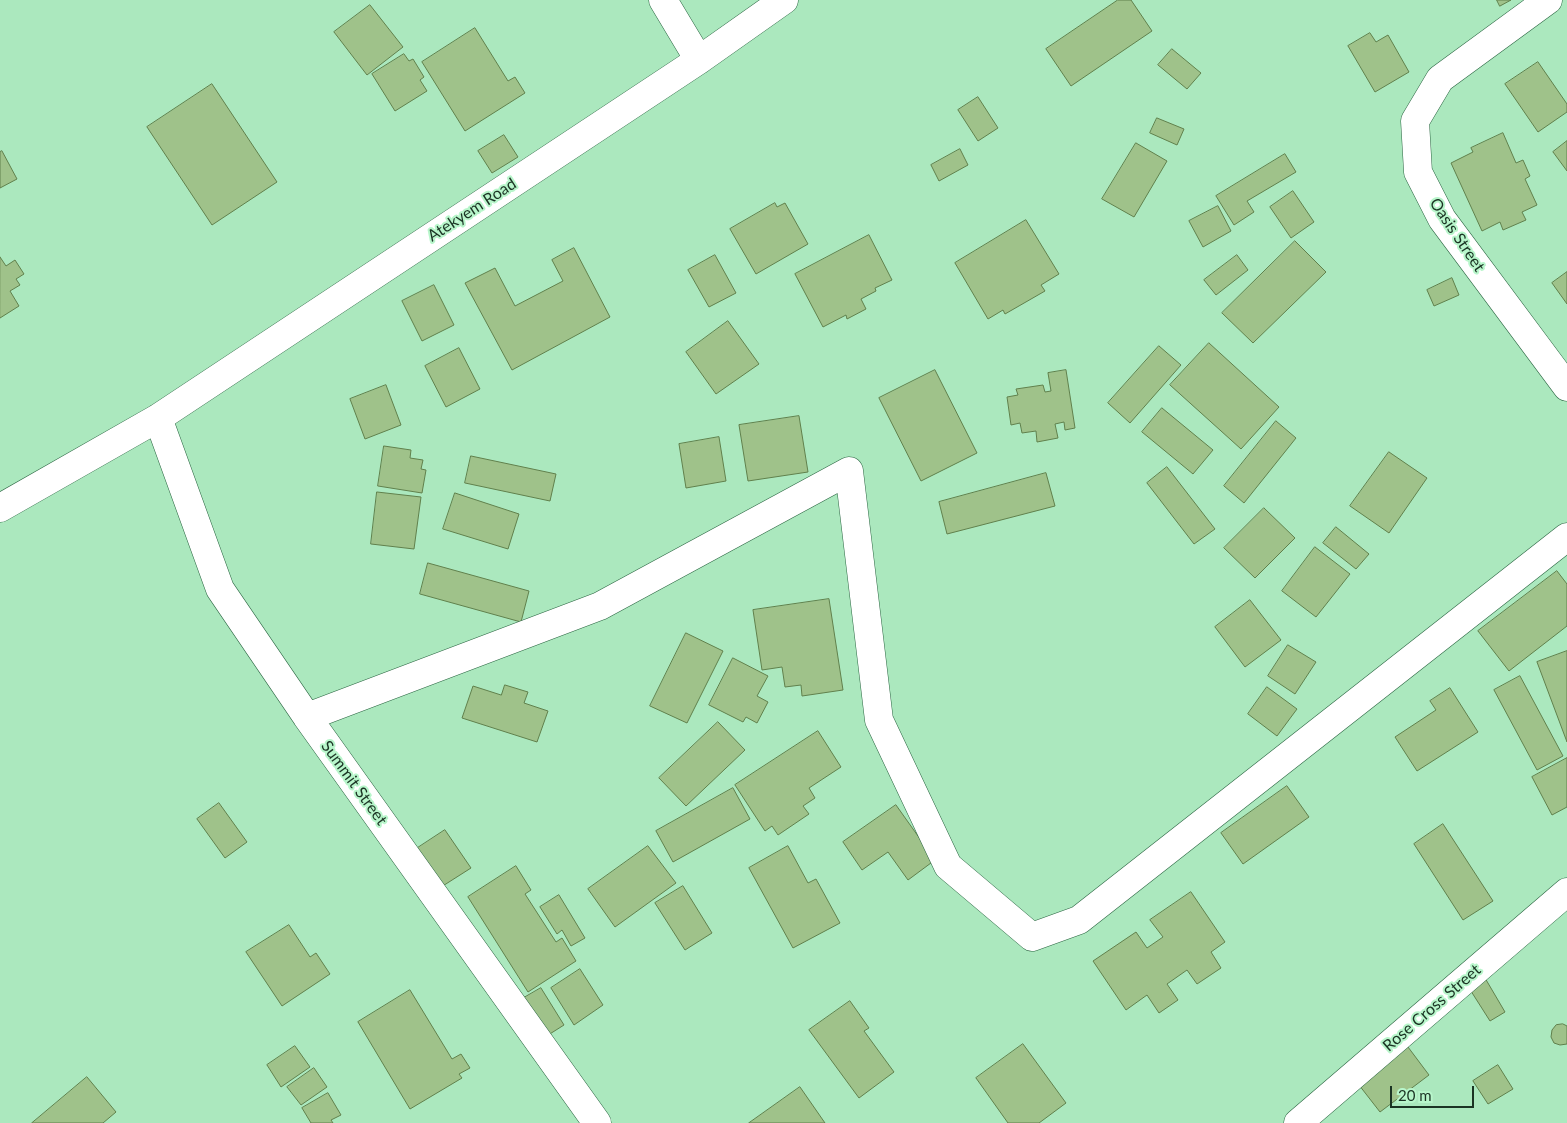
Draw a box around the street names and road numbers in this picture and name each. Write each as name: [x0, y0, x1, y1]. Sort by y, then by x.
street label: Atekyem Road: [424, 174, 520, 246]
street label: Oasis Street: [1425, 195, 1489, 275]
street label: Summit Street: [317, 737, 391, 829]
street label: Rose Cross Street: [1379, 960, 1485, 1056]

